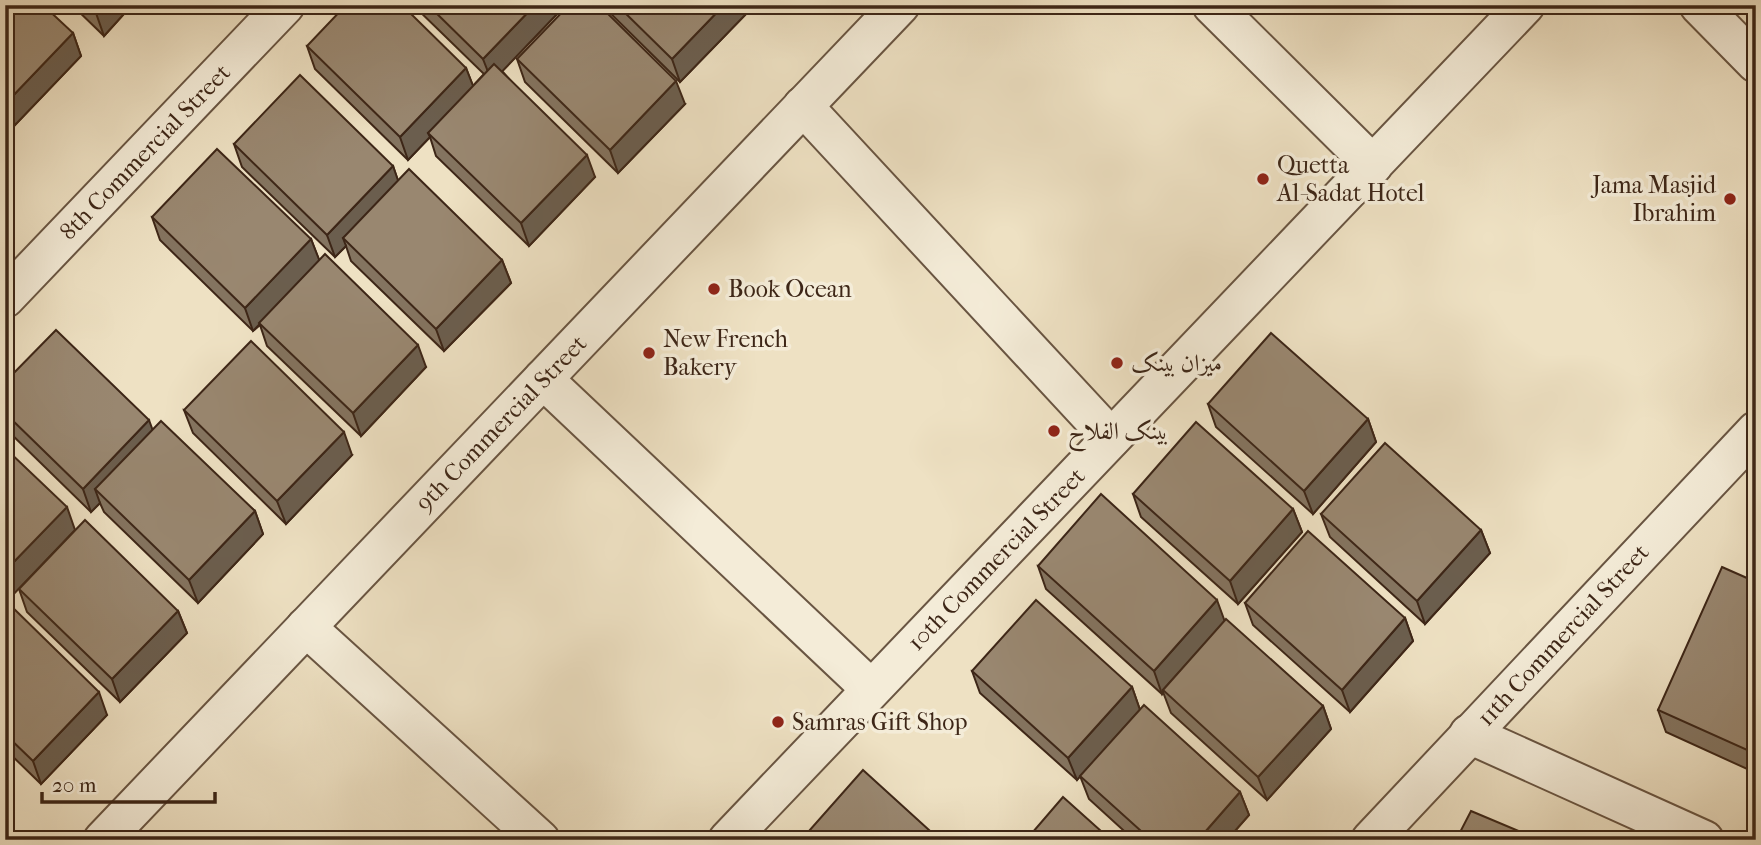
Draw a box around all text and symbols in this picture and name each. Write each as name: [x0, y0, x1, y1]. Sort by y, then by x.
street label: 8th Commercial Street: [54, 58, 236, 246]
place label: Quetta Al-Sadat Hotel: [1276, 151, 1425, 207]
marker: Quetta Al-Sadat Hotel: [1255, 171, 1271, 187]
place label: Jama Masjid Ibrahim: [1590, 171, 1717, 227]
marker: Jama Masjid Ibrahim: [1722, 191, 1738, 207]
place label: Book Ocean: [728, 275, 852, 303]
marker: Book Ocean: [706, 281, 722, 297]
place label: New French Bakery: [663, 325, 789, 381]
street label: 9th Commercial Street: [410, 329, 593, 517]
marker: New French Bakery: [641, 345, 657, 361]
place label: میزان بینک: [1131, 349, 1222, 377]
marker: میزان بینک: [1109, 355, 1125, 371]
place label: بینک الفلاح: [1068, 417, 1169, 452]
marker: بینک الفلاح: [1046, 423, 1062, 439]
street label: 10th Commercial Street: [902, 462, 1091, 656]
street label: 11th Commercial Street: [1472, 538, 1655, 732]
place label: Samras Gift Shop: [792, 708, 967, 736]
marker: Samras Gift Shop: [770, 714, 786, 730]
scale bar: [42, 761, 215, 805]
text: 20 m: [52, 773, 97, 797]

